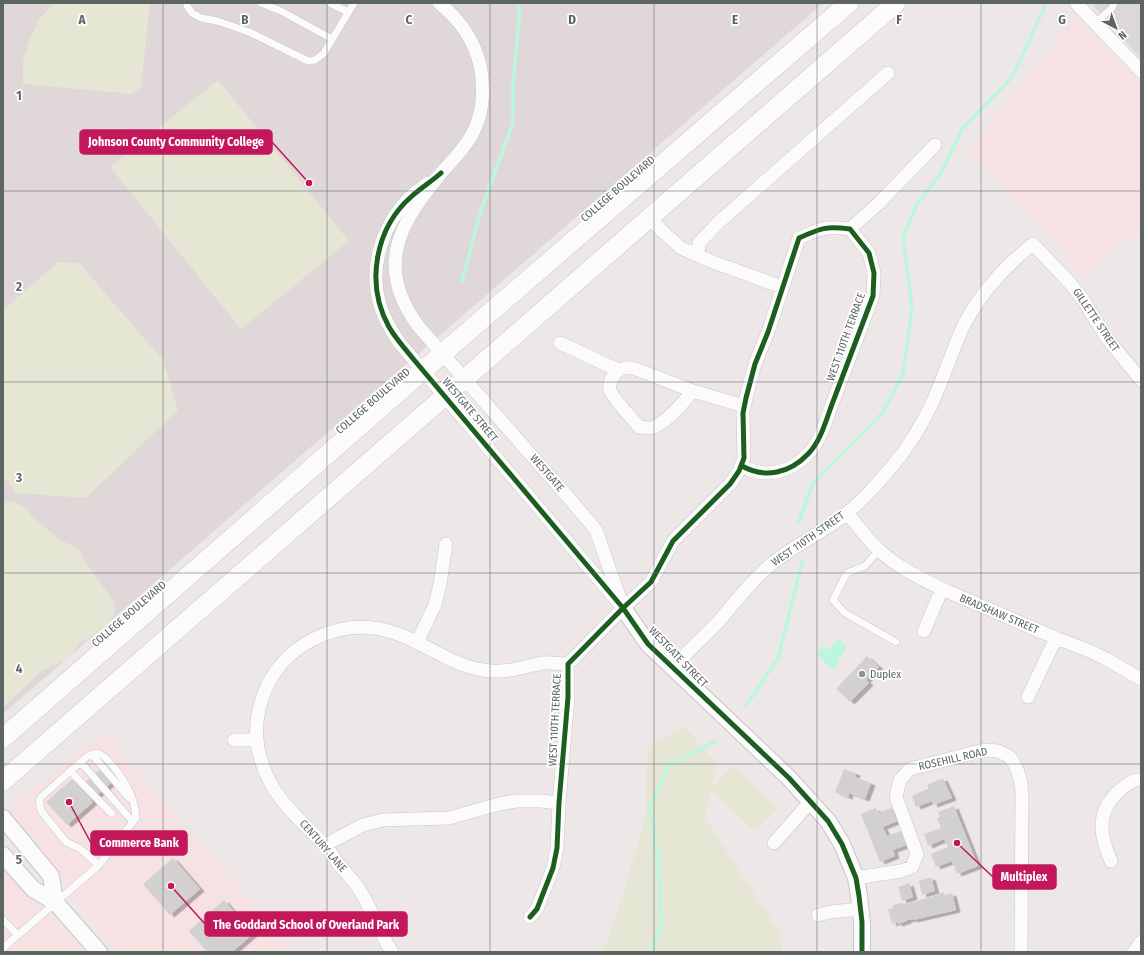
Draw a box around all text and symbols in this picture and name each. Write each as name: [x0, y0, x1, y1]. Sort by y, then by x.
north arrow: [1096, 8, 1136, 48]
text: A: [77, 12, 86, 27]
text: B: [241, 12, 249, 27]
text: C: [406, 12, 413, 27]
text: D: [568, 12, 576, 27]
text: E: [732, 12, 738, 27]
text: F: [896, 12, 902, 27]
text: G: [1058, 12, 1066, 27]
text: N: [1115, 28, 1129, 42]
text: 1: [16, 88, 22, 103]
callout: Johnson County Community College: [80, 130, 272, 154]
text: Johnson County Community College: [87, 135, 264, 149]
street label: COLLEGE BOULEVARD: [578, 153, 658, 225]
text: 2: [15, 279, 22, 294]
street label: GILLETTE STREET: [1070, 286, 1123, 355]
street label: WEST 110TH TERRACE: [824, 291, 868, 383]
street label: COLLEGE BOULEVARD: [333, 365, 413, 437]
street label: WESTGATE STREET: [440, 375, 501, 445]
street label: WESTGATE: [527, 452, 567, 494]
text: 3: [15, 470, 22, 485]
street label: WEST 110TH STREET: [769, 508, 848, 569]
street label: COLLEGE BOULEVARD: [89, 578, 169, 650]
street label: BRADSHAW STREET: [958, 591, 1041, 637]
street label: WESTGATE STREET: [646, 624, 711, 691]
text: 4: [16, 661, 23, 676]
place label: Duplex: [870, 668, 901, 681]
marker: Duplex: [857, 669, 867, 679]
street label: WEST 110TH TERRACE: [546, 673, 564, 767]
street label: ROSEHILL ROAD: [917, 745, 989, 773]
street label: CENTURY LANE: [297, 817, 349, 875]
callout: Commerce Bank: [91, 831, 187, 855]
text: Commerce Bank: [99, 836, 180, 850]
text: 5: [16, 852, 22, 867]
callout: Multiplex: [993, 865, 1056, 889]
text: Multiplex: [1001, 870, 1048, 884]
callout: The Goddard School of Overland Park: [205, 912, 407, 936]
text: The Goddard School of Overland Park: [213, 918, 400, 932]

